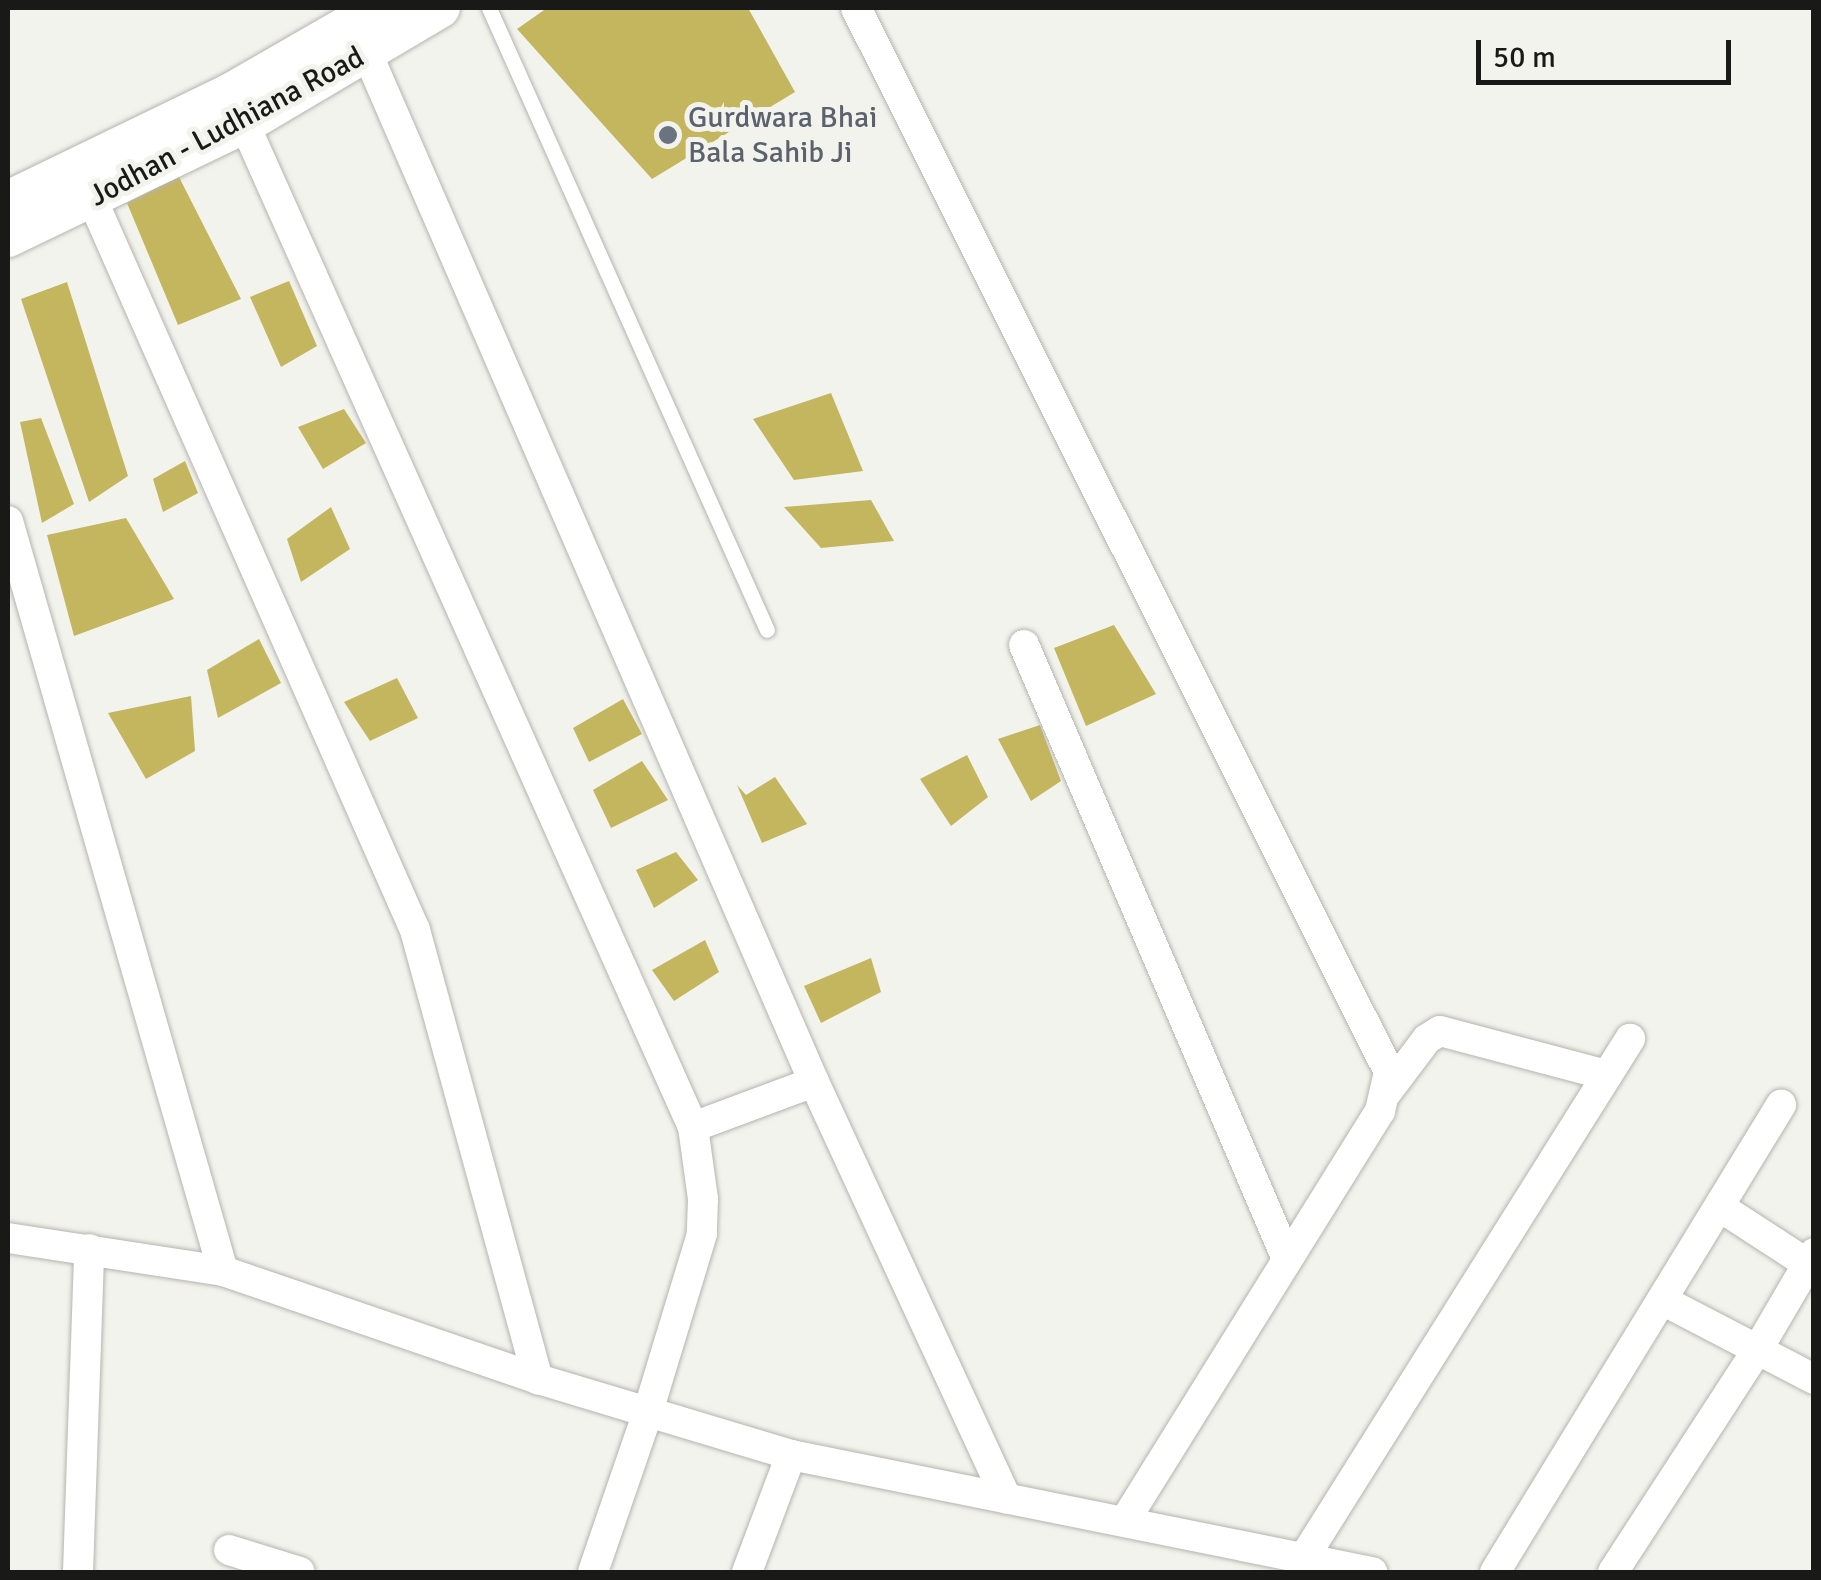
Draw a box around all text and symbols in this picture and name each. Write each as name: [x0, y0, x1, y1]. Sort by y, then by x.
scale bar: [1481, 20, 1736, 82]
street label: Jodhan - Ludhiana Road: [84, 39, 370, 215]
text: 50 m: [1493, 39, 1556, 76]
place label: Gurdwara Bhai Bala Sahib Ji: [688, 100, 877, 170]
marker: Gurdwara Bhai Bala Sahib Ji: [657, 124, 679, 146]

